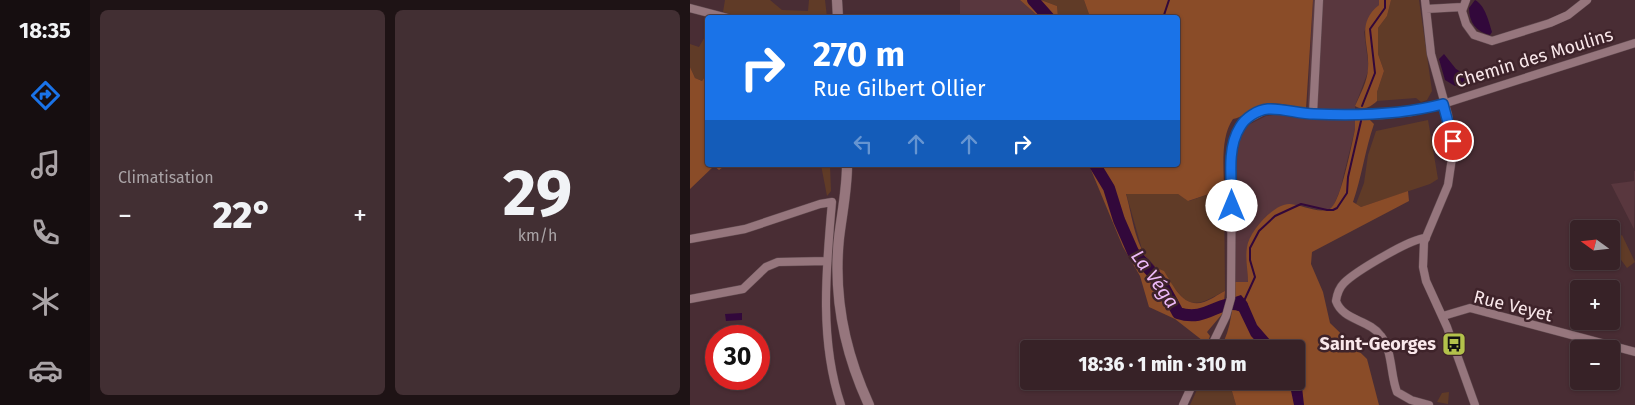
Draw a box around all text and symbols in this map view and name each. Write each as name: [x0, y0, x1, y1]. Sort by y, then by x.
text: 18:35: [19, 17, 71, 44]
street label: Chemin des Moulins: [1452, 23, 1616, 93]
text: 270 m: [813, 33, 905, 75]
icon: right: [730, 35, 795, 100]
text: Rue Gilbert Ollier: [813, 75, 986, 102]
icon: directions: [28, 78, 63, 113]
pin: [1432, 120, 1474, 162]
icon: arrive: [1439, 127, 1467, 155]
icon: left: [849, 130, 877, 158]
icon: ahead: [902, 130, 930, 158]
icon: ahead: [955, 130, 983, 158]
icon: right: [1008, 130, 1036, 158]
icon: music: [28, 147, 63, 182]
text: 29: [503, 154, 572, 232]
text: Climatisation: [118, 168, 214, 187]
position arrow: [1205, 179, 1257, 231]
text: 22°: [213, 192, 272, 238]
text: −: [118, 199, 132, 232]
text: +: [353, 199, 367, 232]
icon: phone: [28, 215, 63, 250]
north arrow: [1570, 220, 1620, 270]
map controls: [1570, 220, 1620, 390]
text: km/h: [518, 226, 557, 245]
water label: La Véga: [1126, 245, 1184, 313]
button: +: [1570, 280, 1620, 330]
icon: climate: [28, 284, 63, 319]
street label: Rue Veyet: [1471, 286, 1555, 327]
speed limit sign: 30: [705, 325, 770, 390]
bus stop icon: Saint-Georges: [1441, 331, 1467, 357]
place label: Saint-Georges: [1320, 333, 1436, 355]
button: −: [1570, 340, 1620, 390]
icon: car: [28, 353, 63, 388]
text: 18:36 · 1 min · 310 m: [1078, 353, 1247, 376]

